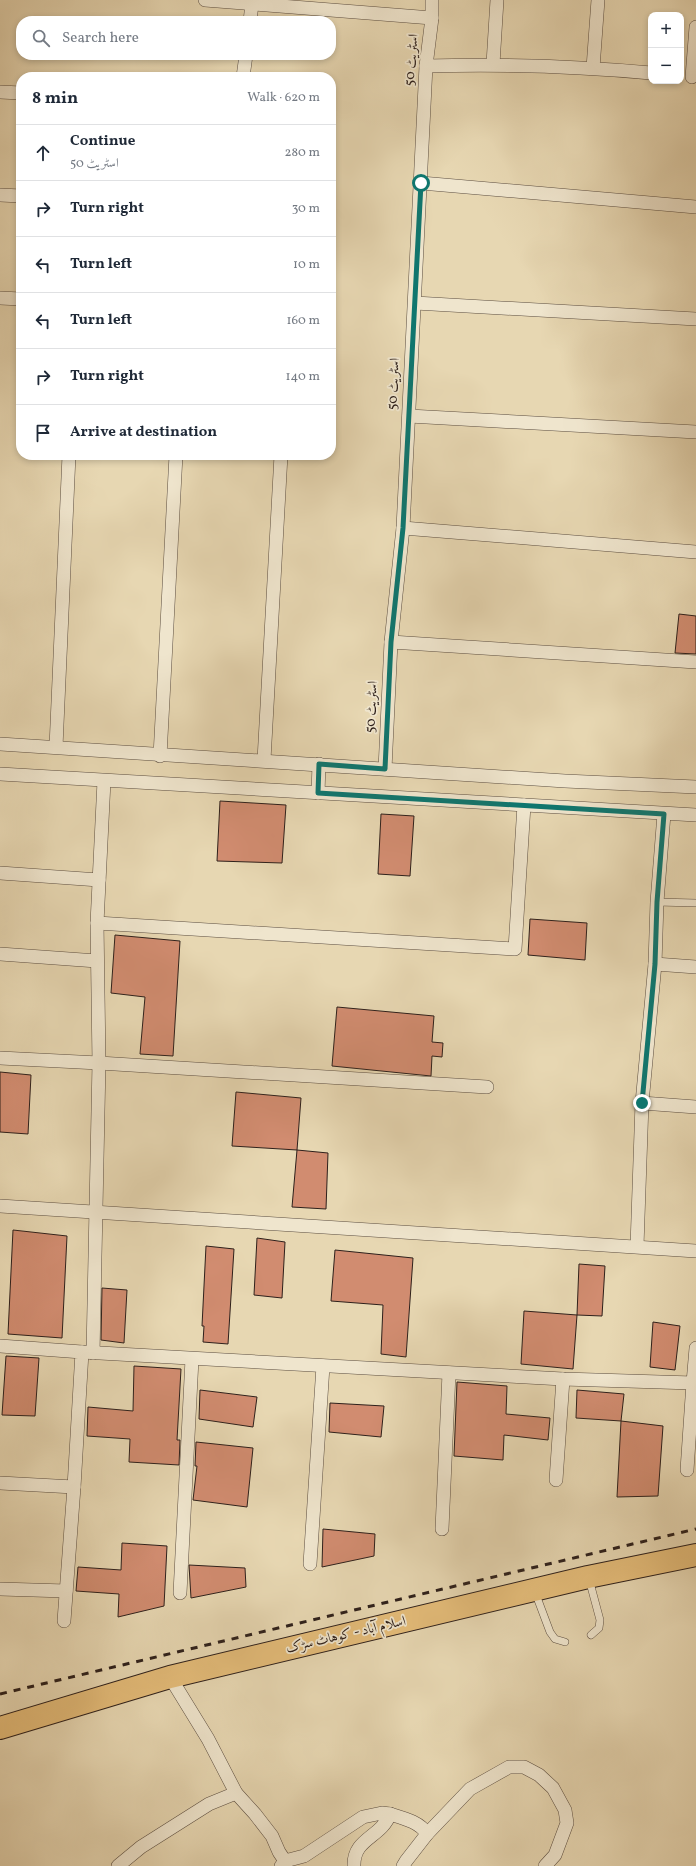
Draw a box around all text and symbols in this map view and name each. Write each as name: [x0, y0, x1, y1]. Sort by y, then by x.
map controls: [648, 12, 684, 84]
button: +: [648, 12, 684, 48]
search box: [16, 16, 336, 60]
icon: search: [30, 27, 52, 49]
text: Search here: [62, 28, 139, 49]
street label: اسٹریٹ 50: [400, 33, 424, 87]
button: −: [648, 48, 684, 84]
text: 8 min: [32, 87, 78, 110]
text: Walk · 620 m: [247, 89, 320, 107]
text: Continue: [70, 131, 135, 152]
icon: ahead: [32, 142, 54, 164]
text: 280 m: [284, 144, 320, 162]
text: اسٹریٹ 50: [70, 155, 119, 173]
route start: [412, 174, 430, 192]
icon: right: [32, 198, 54, 220]
text: Turn right: [70, 198, 144, 219]
text: 30 m: [292, 200, 320, 218]
icon: left: [32, 254, 54, 276]
text: Turn left: [70, 254, 132, 275]
text: 10 m: [293, 256, 320, 274]
icon: left: [32, 310, 54, 332]
text: Turn left: [70, 310, 132, 331]
text: 160 m: [286, 312, 320, 330]
street label: اسٹریٹ 50: [383, 357, 405, 411]
icon: right: [32, 366, 54, 388]
text: Turn right: [70, 366, 144, 387]
text: 140 m: [286, 368, 320, 386]
icon: arrive: [32, 422, 54, 444]
text: Arrive at destination: [70, 422, 217, 443]
street label: اسٹریٹ 50: [361, 680, 383, 734]
route end: [633, 1094, 651, 1112]
street label: اسلام آباد - کوہاٹ سڑک: [284, 1612, 408, 1660]

